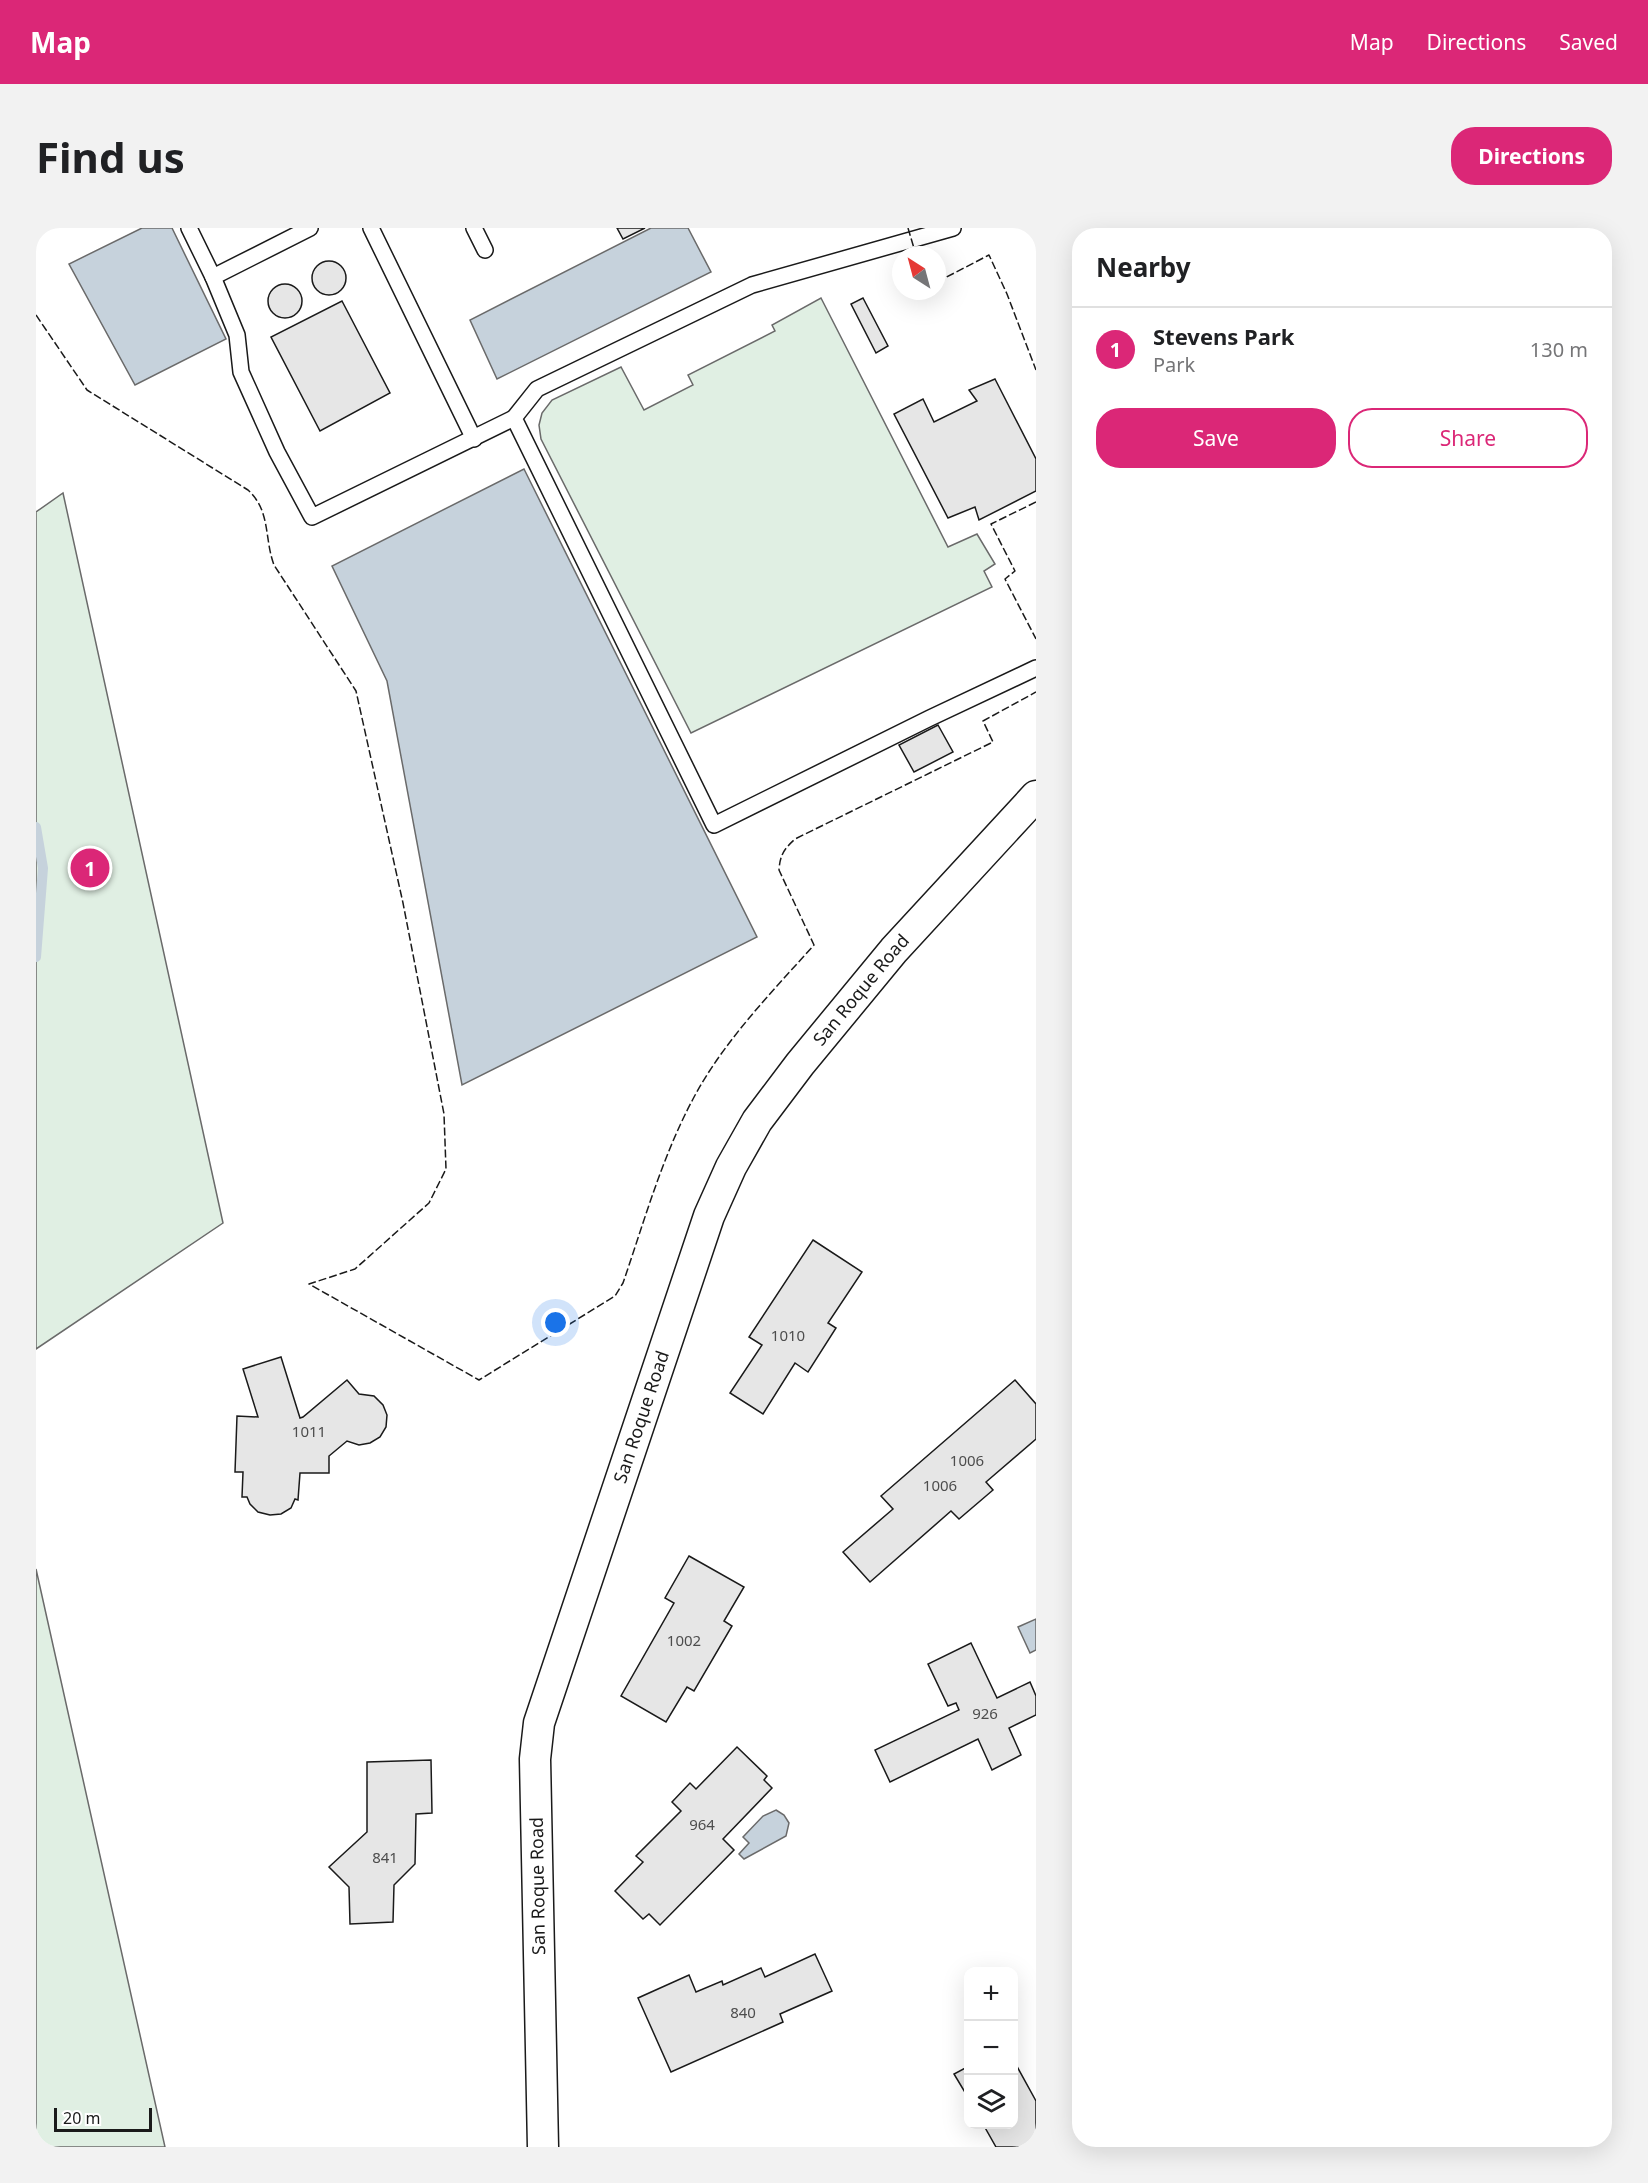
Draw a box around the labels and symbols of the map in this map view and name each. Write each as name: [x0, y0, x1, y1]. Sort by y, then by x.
north arrow: [892, 246, 946, 300]
pin: 1: [70, 846, 110, 890]
street label: San Roque Road: [807, 928, 914, 1050]
your location: [541, 1308, 570, 1337]
house number: 1010: [771, 1325, 805, 1345]
street label: San Roque Road: [607, 1347, 674, 1486]
house number: 1011: [292, 1421, 326, 1441]
house number: 1006: [950, 1450, 984, 1470]
house number: 1006: [923, 1475, 957, 1495]
house number: 1002: [667, 1630, 701, 1650]
house number: 926: [972, 1703, 998, 1723]
house number: 964: [689, 1814, 715, 1834]
street label: San Roque Road: [524, 1817, 550, 1955]
house number: 841: [372, 1847, 398, 1867]
house number: 840: [730, 2002, 756, 2022]
scale bar: [54, 2105, 152, 2132]

